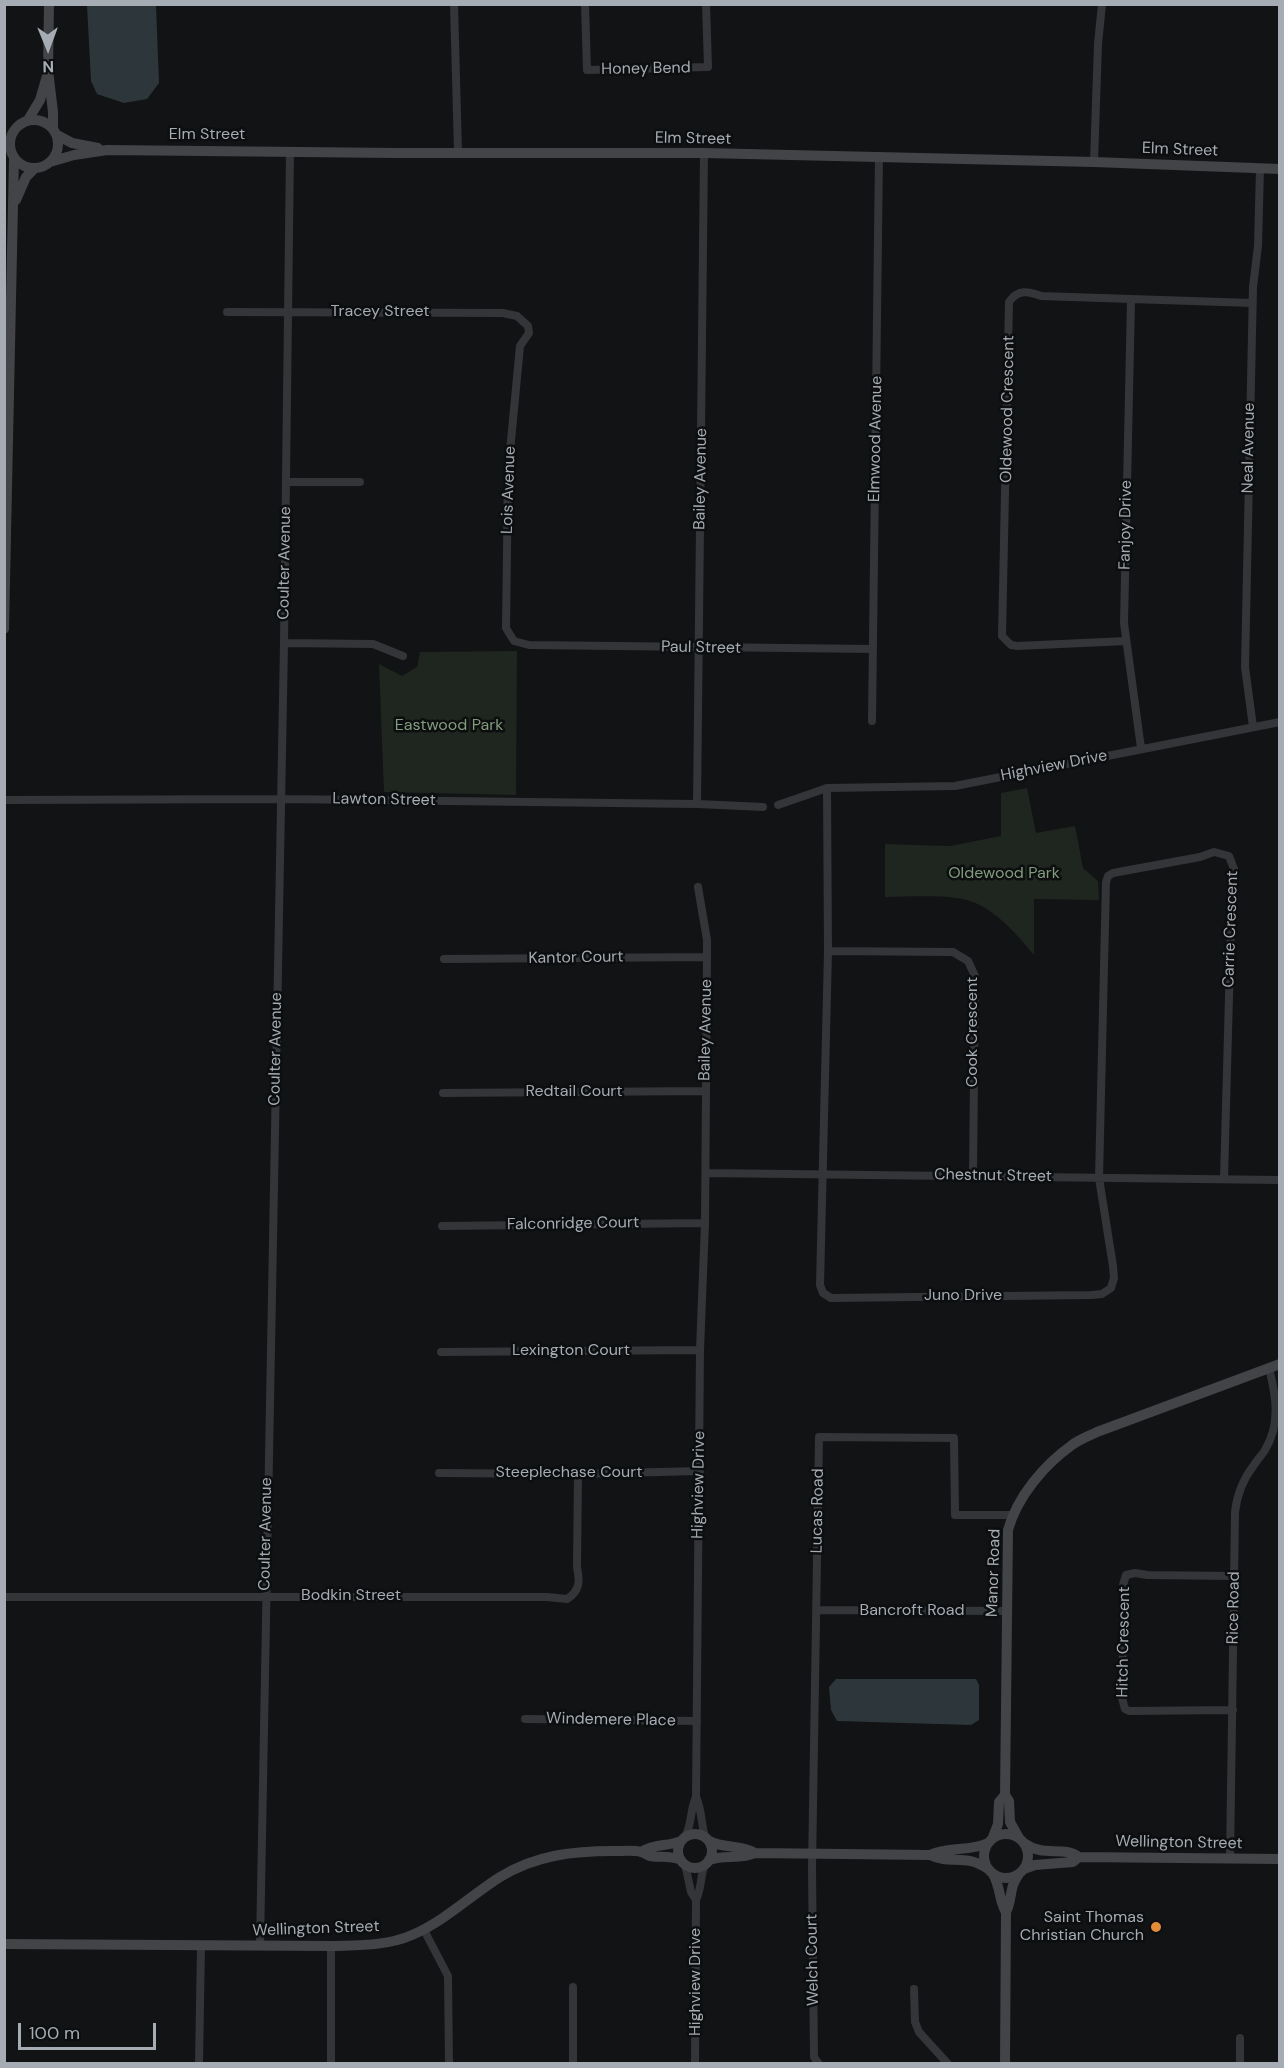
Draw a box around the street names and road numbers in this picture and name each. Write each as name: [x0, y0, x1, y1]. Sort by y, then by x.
street label: Honey Bend: [601, 59, 691, 79]
street label: Elm Street: [169, 125, 245, 145]
street label: Elm Street: [655, 129, 731, 149]
street label: Elm Street: [1141, 139, 1219, 161]
street label: Tracey Street: [330, 302, 430, 322]
street label: Oldewood Crescent: [997, 335, 1019, 483]
street label: Elmwood Avenue: [865, 376, 887, 502]
street label: Neal Avenue: [1239, 402, 1259, 494]
street label: Bailey Avenue: [691, 428, 711, 530]
street label: Lois Avenue: [498, 446, 520, 534]
street label: Fanjoy Drive: [1116, 480, 1136, 570]
street label: Coulter Avenue: [274, 506, 296, 620]
street label: Paul Street: [661, 638, 741, 658]
street label: Highview Drive: [999, 746, 1109, 786]
street label: Lawton Street: [332, 789, 436, 811]
street label: Carrie Crescent: [1219, 870, 1243, 988]
street label: Kantor Court: [528, 948, 624, 968]
street label: Cook Crescent: [963, 977, 983, 1087]
street label: Bailey Avenue: [696, 979, 716, 1081]
street label: Coulter Avenue: [265, 992, 287, 1106]
street label: Redtail Court: [525, 1082, 623, 1102]
street label: Chestnut Street: [934, 1165, 1052, 1187]
street label: Falconridge Court: [507, 1213, 639, 1235]
street label: Juno Drive: [924, 1286, 1002, 1306]
street label: Lexington Court: [512, 1341, 630, 1361]
street label: Highview Drive: [688, 1431, 710, 1539]
street label: Steeplechase Court: [496, 1463, 642, 1483]
street label: Lucas Road: [808, 1468, 828, 1554]
street label: Coulter Avenue: [255, 1477, 277, 1591]
street label: Manor Road: [983, 1529, 1005, 1617]
street label: Rice Road: [1224, 1571, 1244, 1645]
street label: Bodkin Street: [301, 1586, 401, 1606]
street label: Hitch Crescent: [1113, 1586, 1135, 1698]
street label: Bancroft Road: [859, 1601, 965, 1621]
street label: Windemere Place: [546, 1709, 676, 1731]
street label: Wellington Street: [1115, 1832, 1243, 1854]
street label: Welch Court: [803, 1914, 823, 2006]
street label: Wellington Street: [252, 1917, 380, 1941]
street label: Highview Drive: [686, 1928, 706, 2036]

